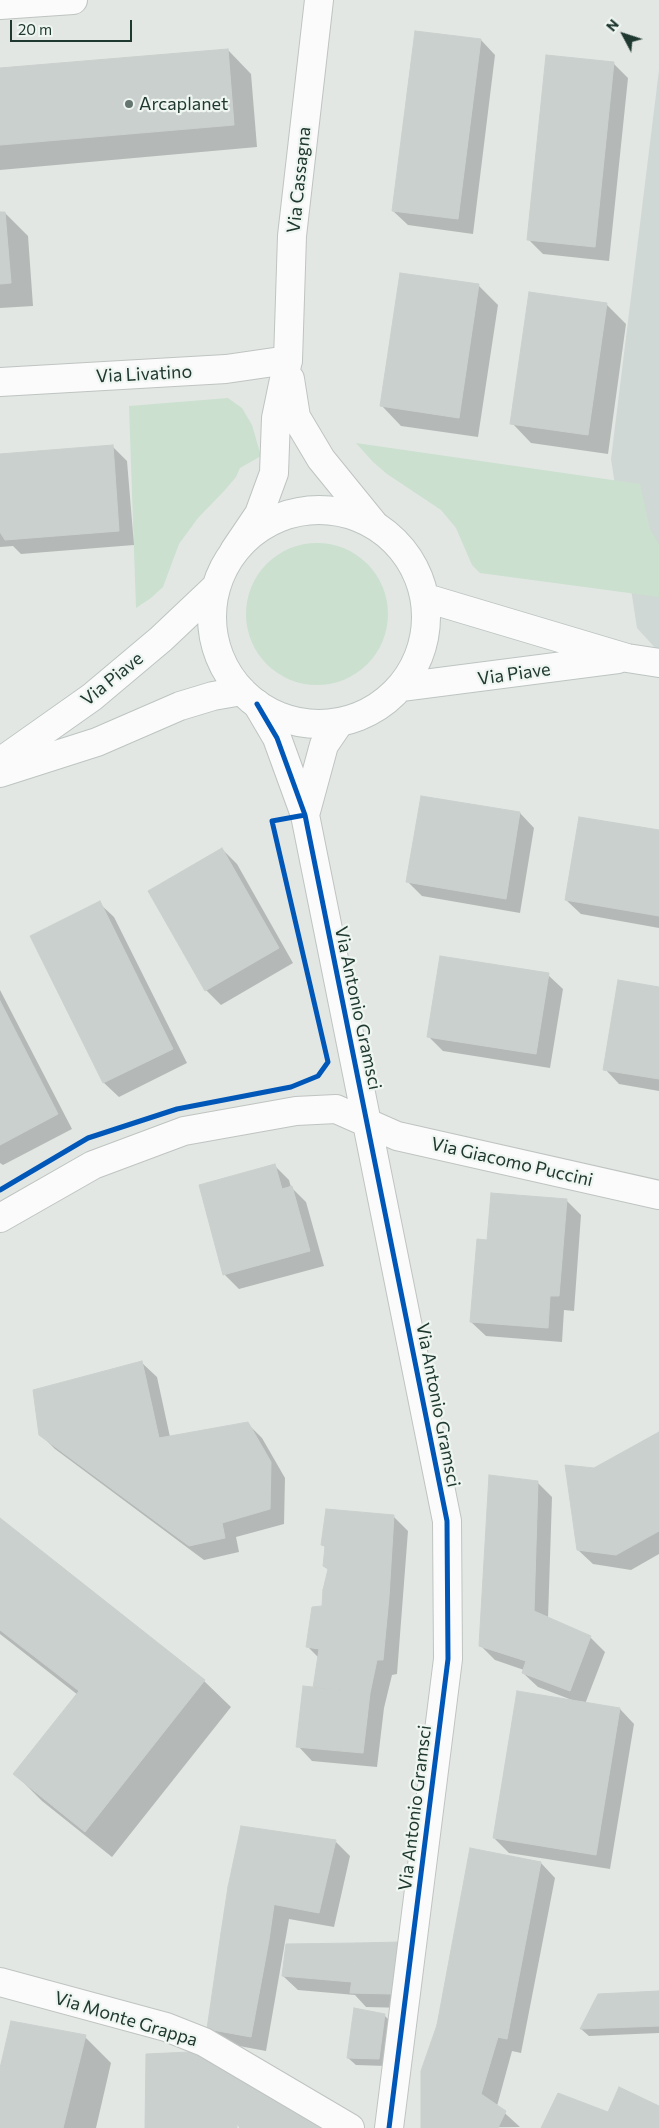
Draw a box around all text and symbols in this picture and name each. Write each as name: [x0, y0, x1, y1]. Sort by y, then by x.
scale bar: [12, 10, 135, 42]
north arrow: [599, 10, 649, 60]
text: N: [602, 16, 622, 35]
text: 20 m: [18, 20, 52, 38]
place label: Arcaplanet: [139, 93, 228, 115]
marker: Arcaplanet: [123, 98, 135, 110]
street label: Via Cassagna: [283, 126, 315, 234]
street label: Via Livatino: [95, 361, 193, 387]
street label: Via Piave: [77, 648, 147, 710]
street label: Via Piave: [476, 658, 552, 690]
street label: Via Antonio Gramsci: [330, 924, 386, 1092]
street label: Via Giacomo Puccini: [429, 1133, 595, 1191]
street label: Via Antonio Gramsci: [411, 1321, 465, 1489]
street label: Via Antonio Gramsci: [394, 1724, 436, 1892]
street label: Via Monte Grappa: [52, 1987, 200, 2051]

